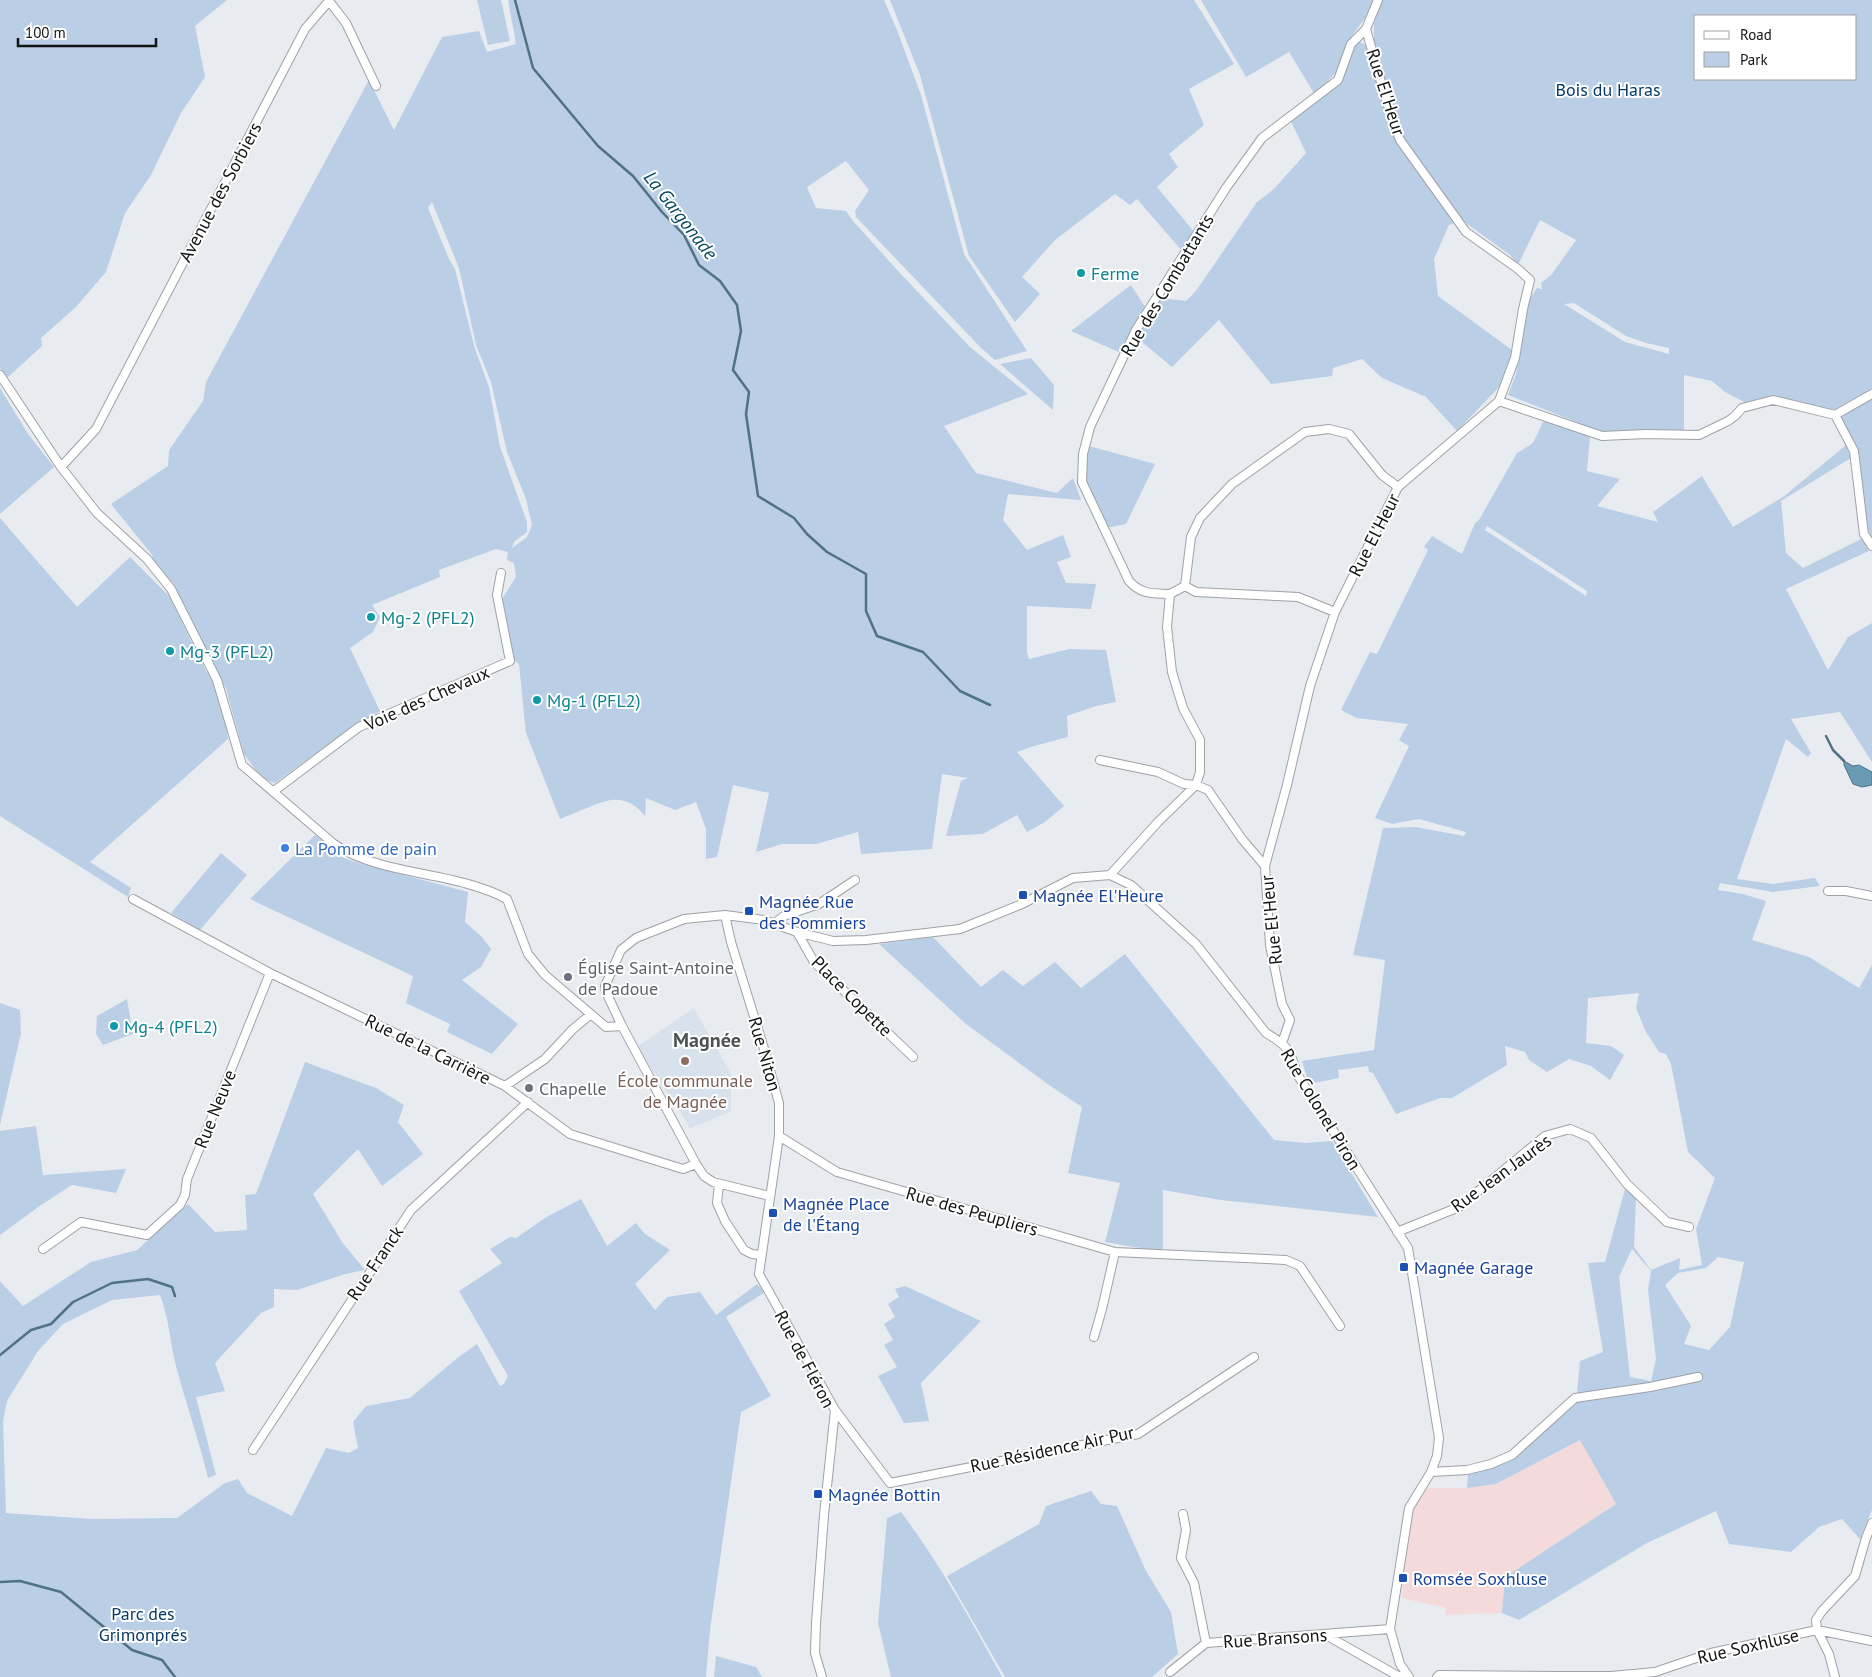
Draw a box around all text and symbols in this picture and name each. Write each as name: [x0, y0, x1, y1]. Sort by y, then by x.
scale bar: [18, 15, 155, 47]
legend: [1694, 15, 1857, 80]
text: 100 m: [25, 23, 66, 42]
text: Road: [1740, 25, 1772, 44]
street label: Rue El'Heur: [1361, 46, 1411, 138]
text: Park: [1740, 50, 1768, 69]
park label: Bois du Haras: [1555, 78, 1661, 101]
street label: Avenue des Sorbiers: [173, 118, 267, 266]
water label: La Gargonade: [639, 166, 723, 264]
street label: Rue des Combattants: [1115, 209, 1219, 361]
place label: Ferme: [1091, 262, 1139, 285]
marker: Ferme: [1075, 267, 1087, 279]
street label: Rue El'Heur: [1343, 490, 1405, 580]
place label: Mg-2 (PFL2): [381, 606, 475, 629]
marker: Mg-2 (PFL2): [365, 611, 377, 623]
place label: Mg-3 (PFL2): [180, 640, 274, 663]
marker: Mg-3 (PFL2): [164, 645, 176, 657]
street label: Voie des Chevaux: [360, 660, 493, 736]
place label: Mg-1 (PFL2): [547, 689, 641, 712]
marker: Mg-1 (PFL2): [531, 694, 543, 706]
place label: La Pomme de pain: [295, 837, 437, 860]
marker: La Pomme de pain: [279, 842, 291, 854]
street label: Rue El'Heur: [1255, 874, 1287, 966]
place label: Magnée El'Heure: [1033, 884, 1164, 907]
marker: Magnée El'Heure: [1017, 889, 1029, 901]
place label: Magnée Rue des Pommiers: [759, 890, 866, 934]
marker: Magnée Rue des Pommiers: [743, 905, 755, 917]
street label: Place Copette: [807, 951, 897, 1041]
place label: Église Saint-Antoine de Padoue: [578, 956, 734, 1000]
marker: Église Saint-Antoine de Padoue: [562, 971, 574, 983]
street label: Rue de la Carrière: [361, 1009, 495, 1089]
street label: Rue Niton: [743, 1014, 787, 1094]
place label: Mg-4 (PFL2): [124, 1015, 218, 1038]
marker: Mg-4 (PFL2): [108, 1020, 120, 1032]
district label: Magnée: [673, 1027, 741, 1053]
street label: Rue Colonel Piron: [1276, 1044, 1366, 1174]
marker: École communale de Magnée: [679, 1055, 691, 1067]
street label: Rue Neuve: [189, 1066, 241, 1152]
place label: École communale de Magnée: [617, 1069, 753, 1113]
place label: Chapelle: [539, 1077, 607, 1100]
marker: Chapelle: [523, 1082, 535, 1094]
street label: Rue Jean Jaurès: [1446, 1129, 1556, 1217]
street label: Rue des Peupliers: [903, 1181, 1041, 1241]
place label: Magnée Place de l'Étang: [783, 1192, 890, 1236]
marker: Magnée Place de l'Étang: [767, 1207, 779, 1219]
street label: Rue Franck: [342, 1221, 409, 1305]
place label: Magnée Garage: [1414, 1256, 1533, 1279]
marker: Magnée Garage: [1398, 1261, 1410, 1273]
street label: Rue de Fléron: [770, 1306, 840, 1412]
street label: Rue Résidence Air Pur: [968, 1420, 1136, 1478]
place label: Magnée Bottin: [828, 1483, 941, 1506]
marker: Magnée Bottin: [812, 1488, 824, 1500]
place label: Romsée Soxhluse: [1413, 1567, 1547, 1590]
marker: Romsée Soxhluse: [1397, 1572, 1409, 1584]
park label: Parc des Grimonprés: [99, 1602, 187, 1646]
street label: Rue Bransons: [1222, 1623, 1328, 1653]
street label: Rue Soxhluse: [1695, 1623, 1801, 1669]

